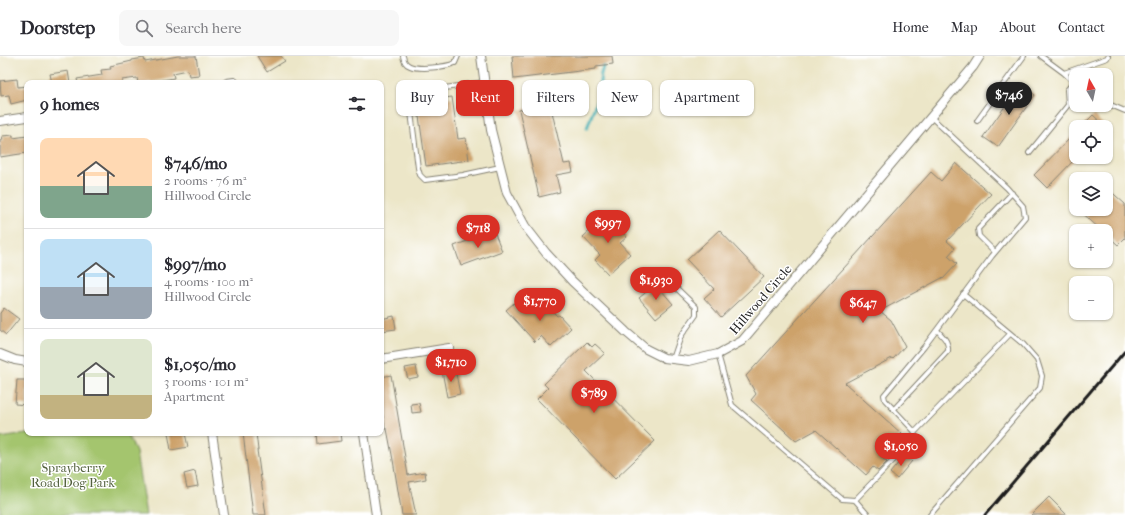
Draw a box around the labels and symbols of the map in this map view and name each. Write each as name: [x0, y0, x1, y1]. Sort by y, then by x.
north arrow: [1069, 68, 1113, 112]
pin: $746: [985, 82, 1033, 116]
pin: $997: [584, 210, 632, 244]
pin: $718: [454, 215, 502, 249]
street label: Hillwood Circle: [726, 261, 795, 337]
pin: $1,930: [623, 267, 689, 301]
pin: $1,770: [507, 288, 573, 322]
pin: $647: [839, 290, 887, 324]
pin: $1,710: [418, 349, 484, 383]
pin: $789: [570, 380, 618, 414]
pin: $1,050: [868, 433, 934, 467]
park label: Sprayberry Road Dog Park: [31, 460, 115, 490]

